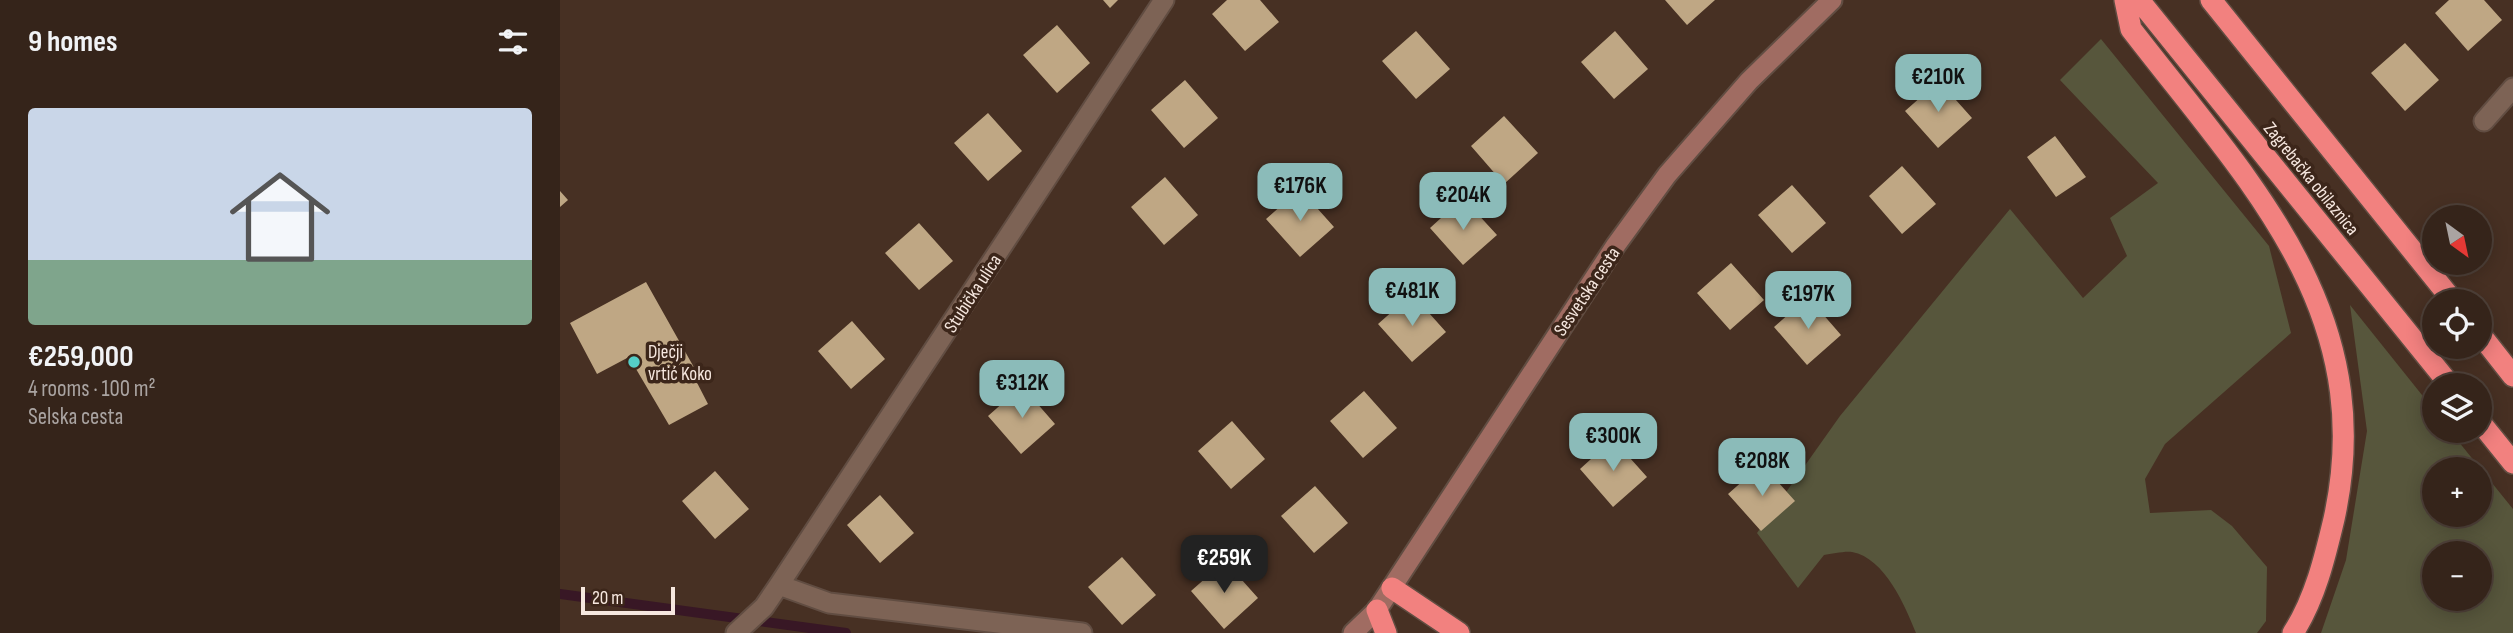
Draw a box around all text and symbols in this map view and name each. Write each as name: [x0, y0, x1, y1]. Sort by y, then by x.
icon: filters: [494, 23, 532, 61]
text: 9 homes: [28, 24, 118, 60]
pin: €210K: [1889, 54, 1987, 114]
text: €210K: [1911, 63, 1965, 91]
street label: Zagrebačka obilaznica: [2258, 118, 2364, 240]
icon: home: [217, 154, 343, 280]
pin: €176K: [1251, 164, 1349, 223]
text: €176K: [1273, 172, 1327, 200]
pin: €204K: [1414, 173, 1512, 232]
text: €204K: [1435, 181, 1491, 209]
north arrow: [2422, 205, 2492, 275]
map controls: [2422, 205, 2492, 611]
street label: Sesvetska cesta: [1549, 243, 1625, 341]
street label: Stubička ulica: [939, 250, 1007, 337]
pin: €481K: [1363, 268, 1461, 328]
pin: €197K: [1759, 272, 1857, 331]
text: €481K: [1385, 277, 1439, 305]
text: €197K: [1781, 280, 1835, 308]
button: locate: [2422, 289, 2492, 359]
text: €259,000: [28, 339, 133, 375]
place label: Dječji vrtić Koko: [648, 341, 712, 386]
marker: Dječji vrtić Koko: [626, 354, 642, 370]
pin: €312K: [973, 360, 1071, 420]
text: €312K: [995, 369, 1049, 397]
button: layers: [2422, 373, 2492, 443]
text: 4 rooms · 100 m²: [28, 375, 156, 403]
text: Selska cesta: [28, 403, 123, 431]
pin: €300K: [1564, 414, 1662, 473]
text: €300K: [1585, 422, 1641, 450]
pin: €208K: [1713, 438, 1811, 498]
text: €208K: [1734, 447, 1790, 475]
button: +: [2422, 457, 2492, 527]
pin: €259K: [1175, 536, 1273, 595]
button: −: [2422, 541, 2492, 611]
text: €259K: [1197, 544, 1251, 572]
scale bar: [581, 584, 676, 616]
text: 20 m: [592, 587, 624, 610]

